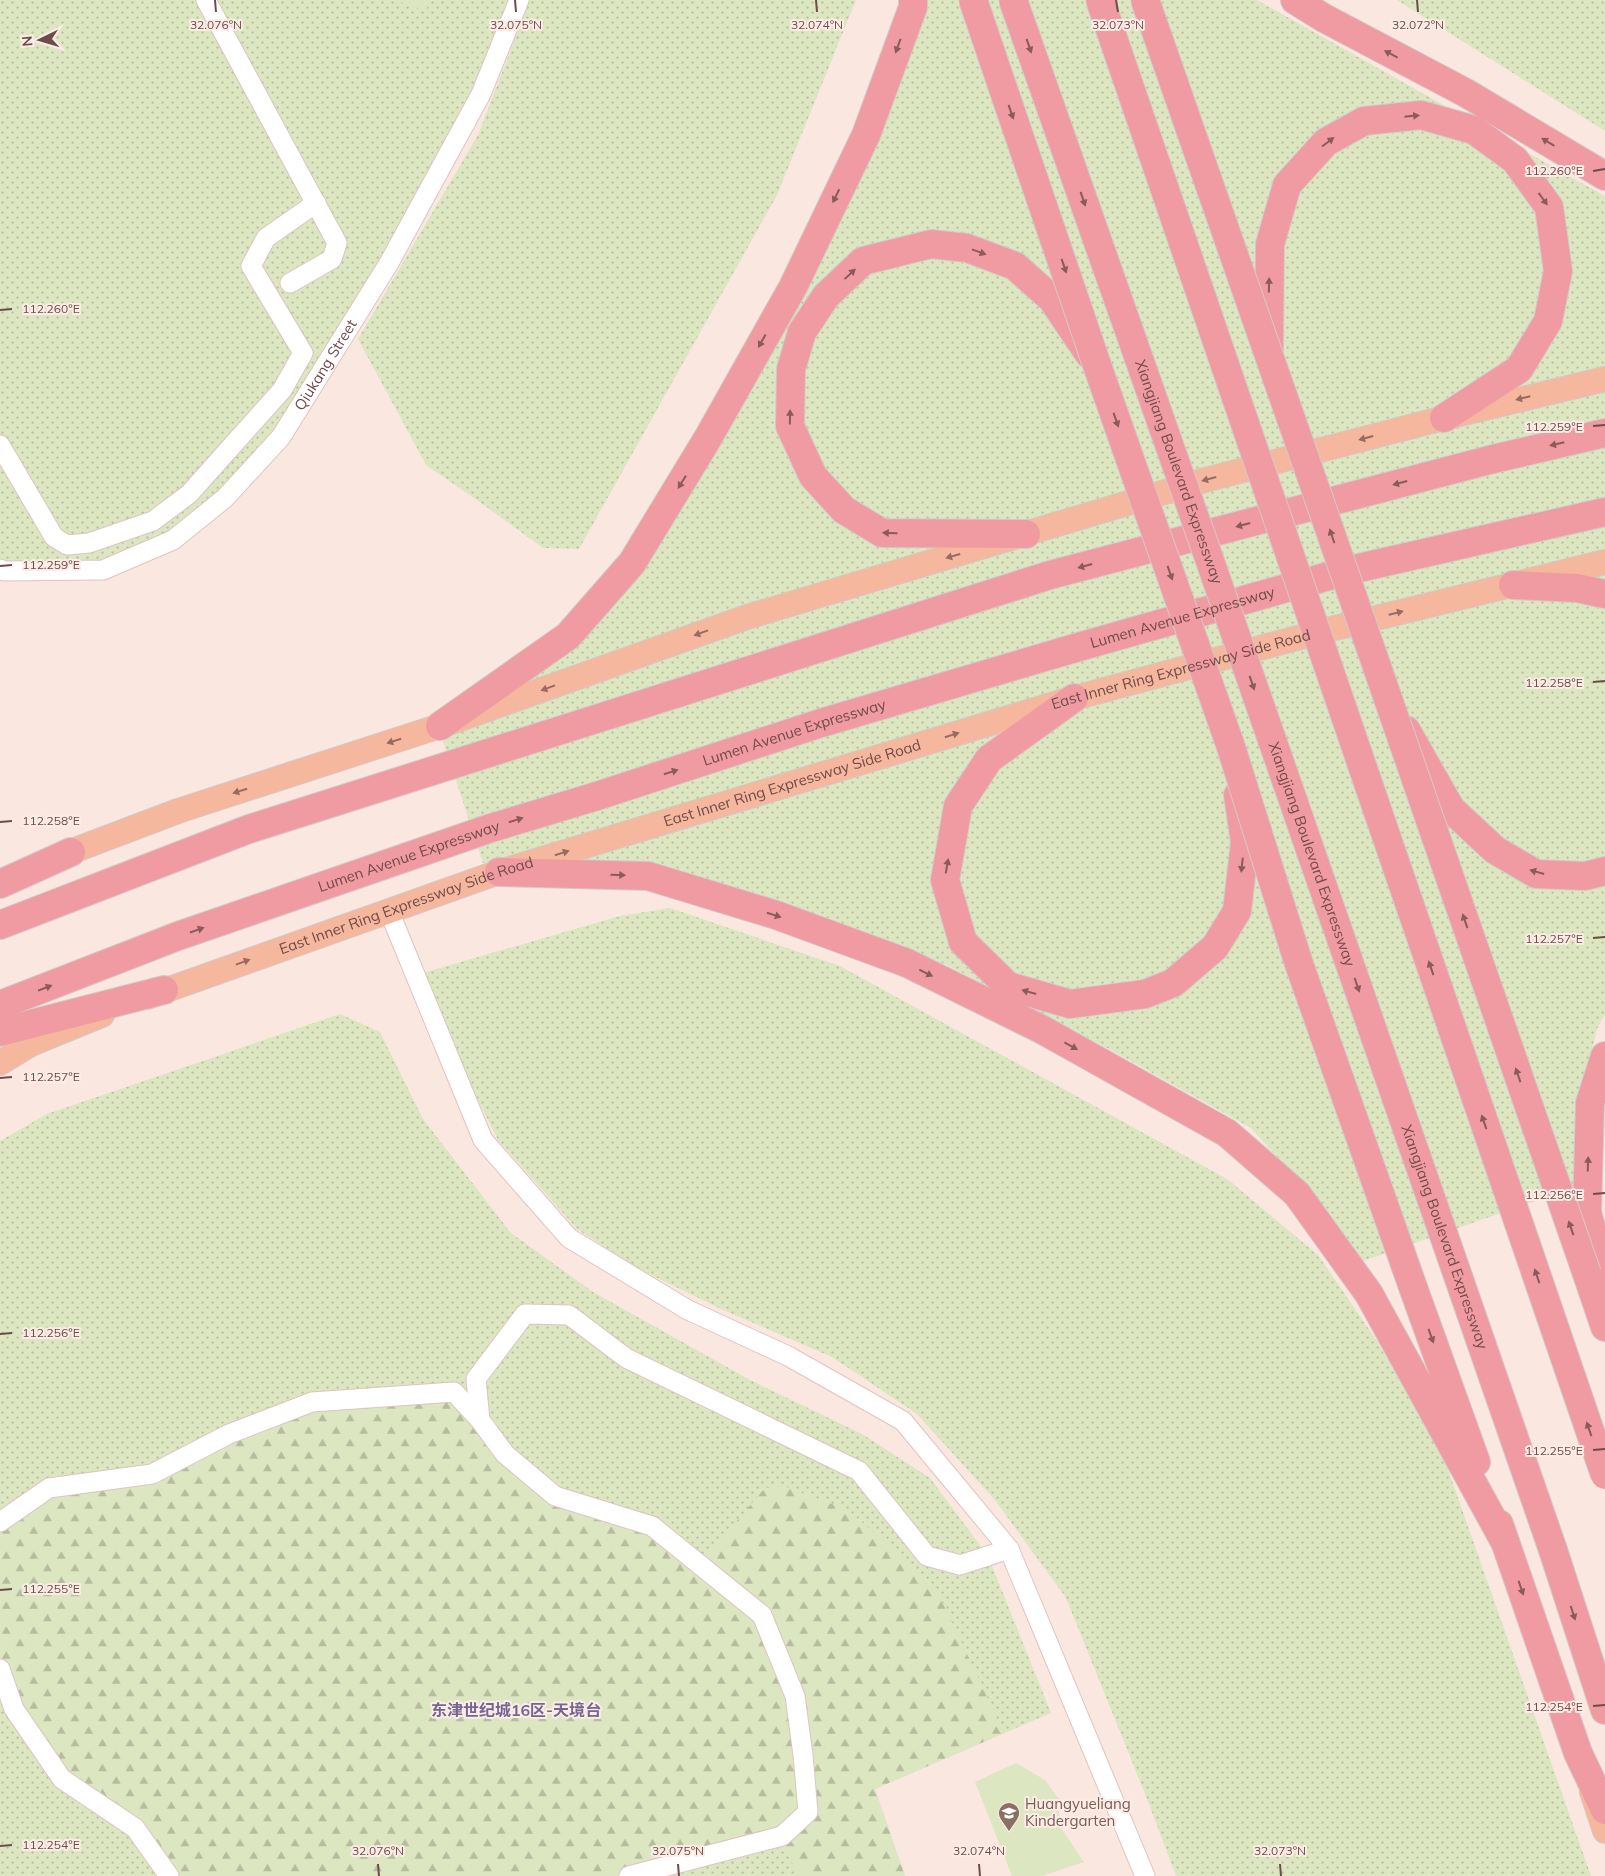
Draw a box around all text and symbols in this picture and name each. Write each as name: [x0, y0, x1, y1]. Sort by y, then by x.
north arrow: [15, 15, 65, 65]
text: 32.076°N: [190, 17, 242, 32]
text: 32.075°N: [490, 17, 542, 32]
text: 32.074°N: [791, 17, 843, 32]
text: 32.073°N: [1092, 17, 1144, 32]
text: 32.072°N: [1392, 17, 1444, 32]
text: N: [18, 35, 36, 47]
one-way arrow: [894, 39, 902, 54]
one-way arrow: [1025, 39, 1033, 54]
one-way arrow: [1385, 49, 1398, 58]
one-way arrow: [1008, 105, 1015, 120]
one-way arrow: [1405, 112, 1421, 120]
one-way arrow: [1321, 137, 1335, 147]
one-way arrow: [1542, 137, 1555, 146]
text: 112.260°E: [1525, 163, 1583, 178]
one-way arrow: [832, 189, 840, 203]
one-way arrow: [1080, 192, 1087, 207]
one-way arrow: [1538, 192, 1548, 206]
one-way arrow: [972, 248, 987, 256]
one-way arrow: [1060, 259, 1068, 274]
one-way arrow: [844, 268, 856, 280]
one-way arrow: [1265, 277, 1273, 293]
text: 112.260°E: [22, 301, 80, 316]
street label: Qiukang Street: [290, 316, 361, 414]
one-way arrow: [758, 334, 767, 348]
street label: Xiangjiang Boulevard Expressway: [1131, 357, 1227, 586]
one-way arrow: [1516, 394, 1531, 402]
one-way arrow: [786, 409, 794, 425]
one-way arrow: [1113, 413, 1121, 428]
text: 112.259°E: [1525, 419, 1583, 434]
one-way arrow: [1358, 434, 1373, 442]
one-way arrow: [1550, 440, 1565, 448]
one-way arrow: [677, 475, 686, 488]
one-way arrow: [1201, 476, 1216, 484]
one-way arrow: [1392, 479, 1407, 487]
one-way arrow: [1235, 521, 1250, 529]
one-way arrow: [1327, 528, 1335, 543]
one-way arrow: [882, 529, 898, 537]
one-way arrow: [945, 553, 960, 561]
text: 112.259°E: [22, 557, 80, 572]
one-way arrow: [1078, 562, 1093, 570]
one-way arrow: [1166, 566, 1174, 581]
street label: Lumen Avenue Expressway: [1088, 582, 1277, 652]
one-way arrow: [1388, 609, 1403, 617]
street label: East Inner Ring Expressway Side Road: [1049, 625, 1313, 713]
one-way arrow: [693, 629, 708, 637]
text: 112.258°E: [1525, 675, 1583, 690]
one-way arrow: [1248, 676, 1256, 691]
one-way arrow: [540, 684, 555, 692]
street label: Lumen Avenue Expressway: [700, 694, 888, 770]
one-way arrow: [945, 730, 960, 738]
street label: East Inner Ring Expressway Side Road: [661, 735, 923, 831]
one-way arrow: [387, 738, 402, 745]
street label: Xiangjiang Boulevard Expressway: [1264, 739, 1360, 969]
one-way arrow: [664, 767, 679, 775]
one-way arrow: [232, 787, 247, 795]
text: 112.258°E: [22, 813, 80, 828]
street label: Lumen Avenue Expressway: [315, 816, 502, 896]
one-way arrow: [509, 816, 524, 824]
one-way arrow: [555, 848, 570, 856]
street label: East Inner Ring Expressway Side Road: [277, 852, 535, 958]
one-way arrow: [1238, 857, 1246, 873]
one-way arrow: [943, 859, 951, 874]
one-way arrow: [1529, 867, 1544, 875]
one-way arrow: [610, 872, 626, 880]
one-way arrow: [767, 912, 782, 919]
one-way arrow: [1460, 914, 1468, 929]
one-way arrow: [190, 925, 205, 933]
text: 112.257°E: [1525, 931, 1583, 946]
one-way arrow: [236, 958, 251, 966]
one-way arrow: [1427, 960, 1435, 975]
one-way arrow: [919, 969, 933, 977]
one-way arrow: [1354, 978, 1361, 993]
one-way arrow: [38, 984, 53, 991]
one-way arrow: [1021, 987, 1036, 995]
one-way arrow: [1065, 1041, 1078, 1050]
one-way arrow: [1514, 1067, 1522, 1082]
text: 112.257°E: [22, 1069, 80, 1084]
one-way arrow: [1480, 1114, 1488, 1129]
street label: Xiangjiang Boulevard Expressway: [1397, 1122, 1493, 1352]
one-way arrow: [1585, 1155, 1593, 1171]
text: 112.256°E: [1525, 1187, 1583, 1202]
one-way arrow: [1567, 1221, 1574, 1236]
one-way arrow: [1532, 1268, 1540, 1283]
text: 112.256°E: [22, 1325, 80, 1340]
one-way arrow: [1428, 1328, 1435, 1343]
one-way arrow: [1585, 1422, 1592, 1437]
text: 112.255°E: [1525, 1443, 1583, 1458]
text: 112.255°E: [22, 1581, 80, 1596]
one-way arrow: [1517, 1581, 1525, 1596]
one-way arrow: [1570, 1605, 1577, 1620]
text: 112.254°E: [1525, 1699, 1583, 1714]
district label: 东津世纪城16区-天境台: [431, 1700, 601, 1720]
place label: Huangyueliang Kindergarten: [1025, 1794, 1131, 1830]
school or university icon: Huangyueliang Kindergarten: [997, 1801, 1021, 1832]
text: 112.254°E: [22, 1837, 80, 1852]
text: 32.076°N: [352, 1843, 404, 1858]
text: 32.075°N: [652, 1843, 704, 1858]
text: 32.074°N: [953, 1843, 1005, 1858]
text: 32.073°N: [1254, 1843, 1306, 1858]

